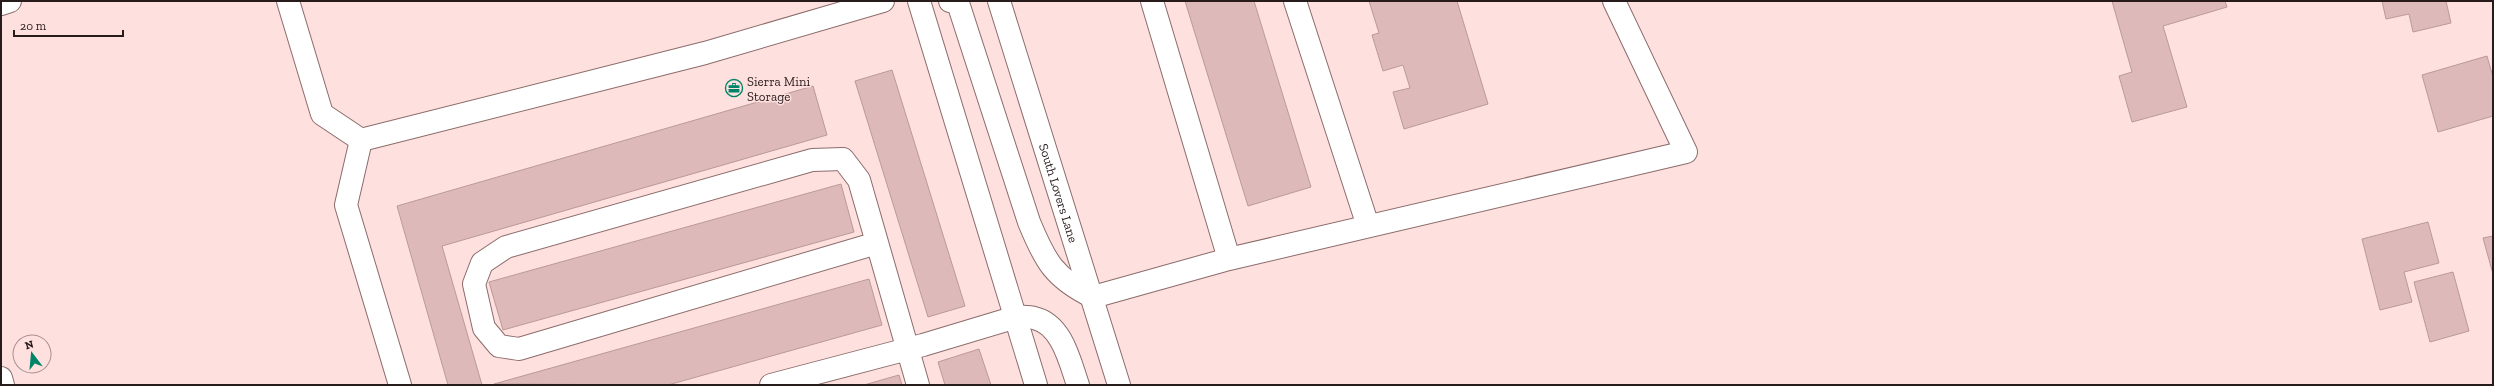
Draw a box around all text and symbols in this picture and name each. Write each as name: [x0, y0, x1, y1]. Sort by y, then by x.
scale bar: [14, 12, 123, 38]
text: 20 m: [20, 19, 47, 33]
place label: Sierra Mini Storage: [747, 74, 810, 104]
office icon: Sierra Mini Storage: [724, 78, 744, 98]
street label: South Lovers Lane: [1036, 142, 1081, 244]
north arrow: [12, 334, 52, 374]
text: N: [24, 337, 36, 352]

